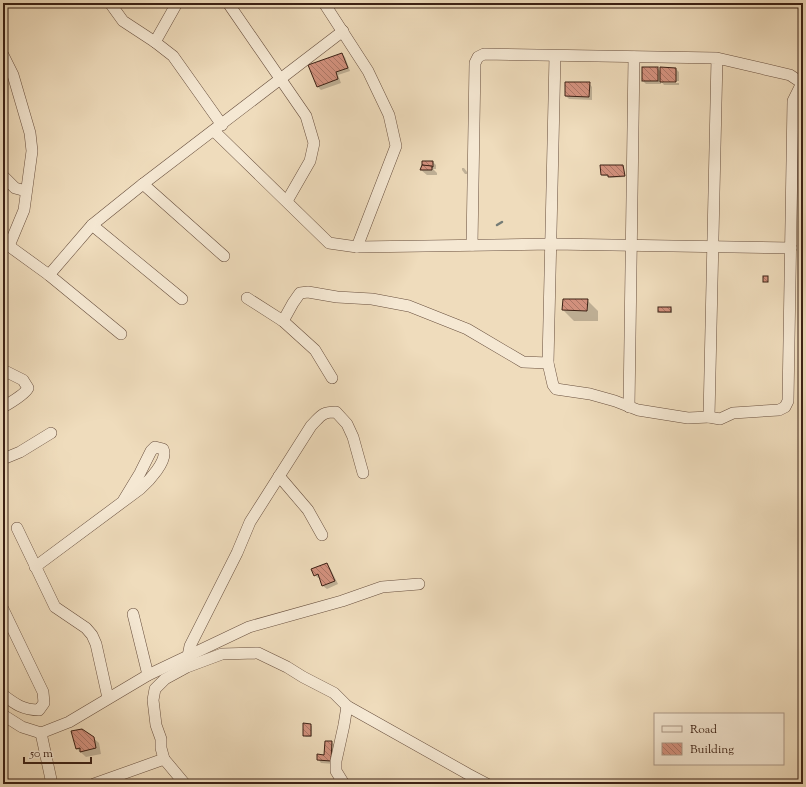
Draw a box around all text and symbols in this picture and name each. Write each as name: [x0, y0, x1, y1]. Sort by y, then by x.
legend: [654, 713, 784, 765]
text: Road: [690, 721, 717, 739]
scale bar: [24, 739, 91, 765]
text: Building: [690, 741, 734, 759]
text: 50 m: [29, 745, 53, 763]

